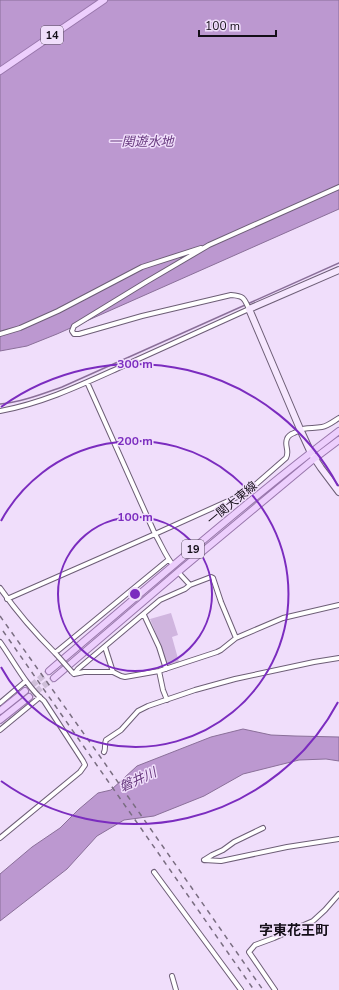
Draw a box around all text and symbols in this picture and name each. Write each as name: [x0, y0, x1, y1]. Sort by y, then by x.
scale bar: [199, 12, 276, 38]
text: 100 m: [205, 18, 240, 34]
road number: 14: [41, 26, 63, 44]
water label: 一関遊水地: [108, 133, 175, 151]
text: 300 m: [117, 356, 153, 372]
text: 200 m: [117, 433, 153, 449]
street label: 一関大東線: [204, 478, 260, 528]
text: 100 m: [117, 509, 153, 525]
road number: 19: [182, 540, 204, 558]
centre of rings: [128, 587, 142, 601]
water label: 磐井川: [117, 763, 161, 796]
district label: 字東花王町: [259, 921, 329, 940]

